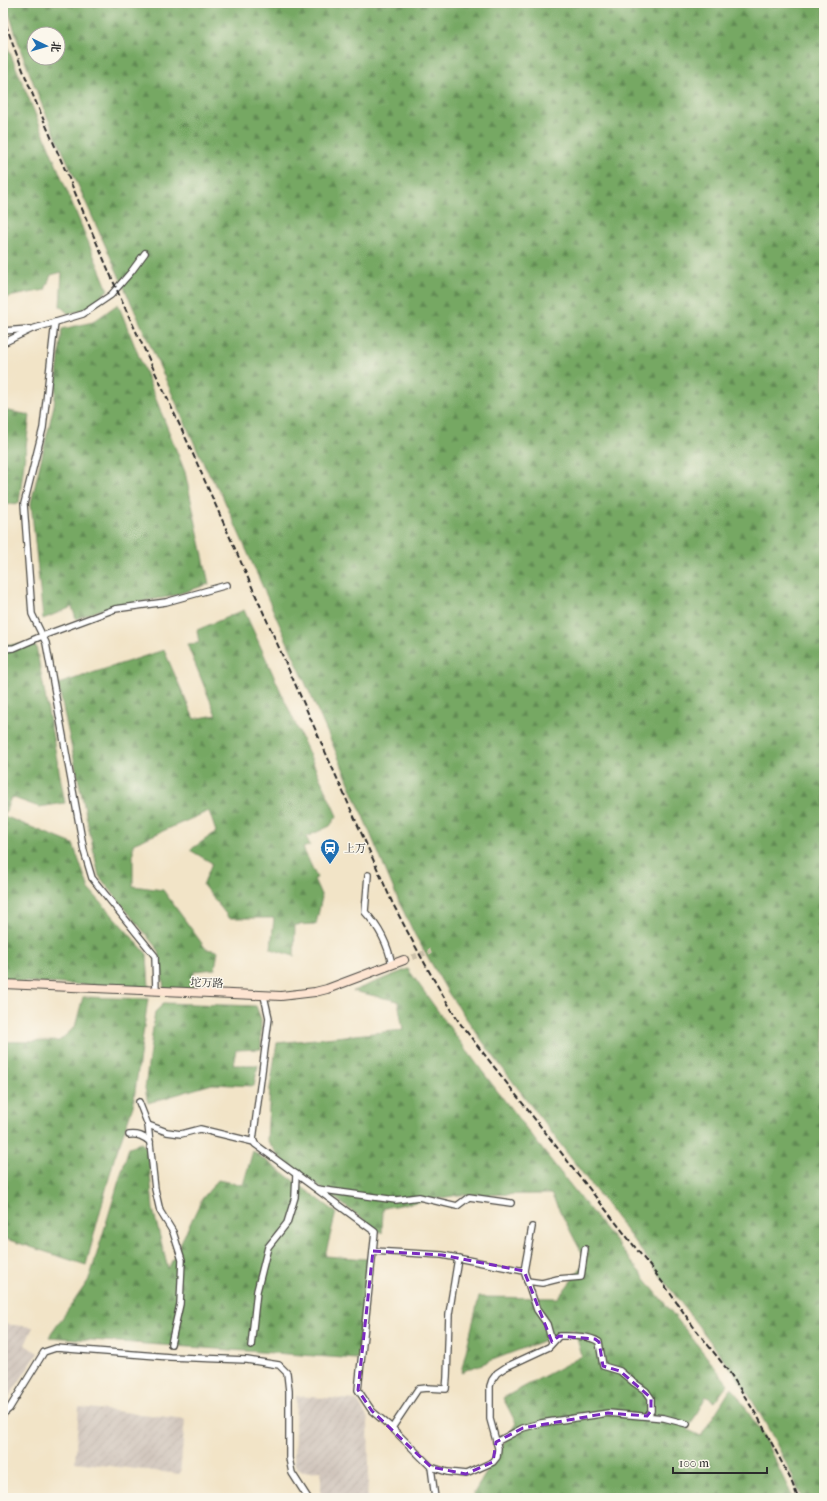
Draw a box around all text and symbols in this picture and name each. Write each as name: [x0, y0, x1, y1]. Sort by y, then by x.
north arrow: [26, 26, 66, 66]
text: 北: [49, 41, 62, 53]
station icon: 上万: [319, 837, 341, 865]
place label: 上万: [344, 842, 366, 855]
street label: 坨万路: [190, 976, 224, 990]
scale bar: [673, 1449, 767, 1475]
text: 100 m: [679, 1456, 709, 1470]

